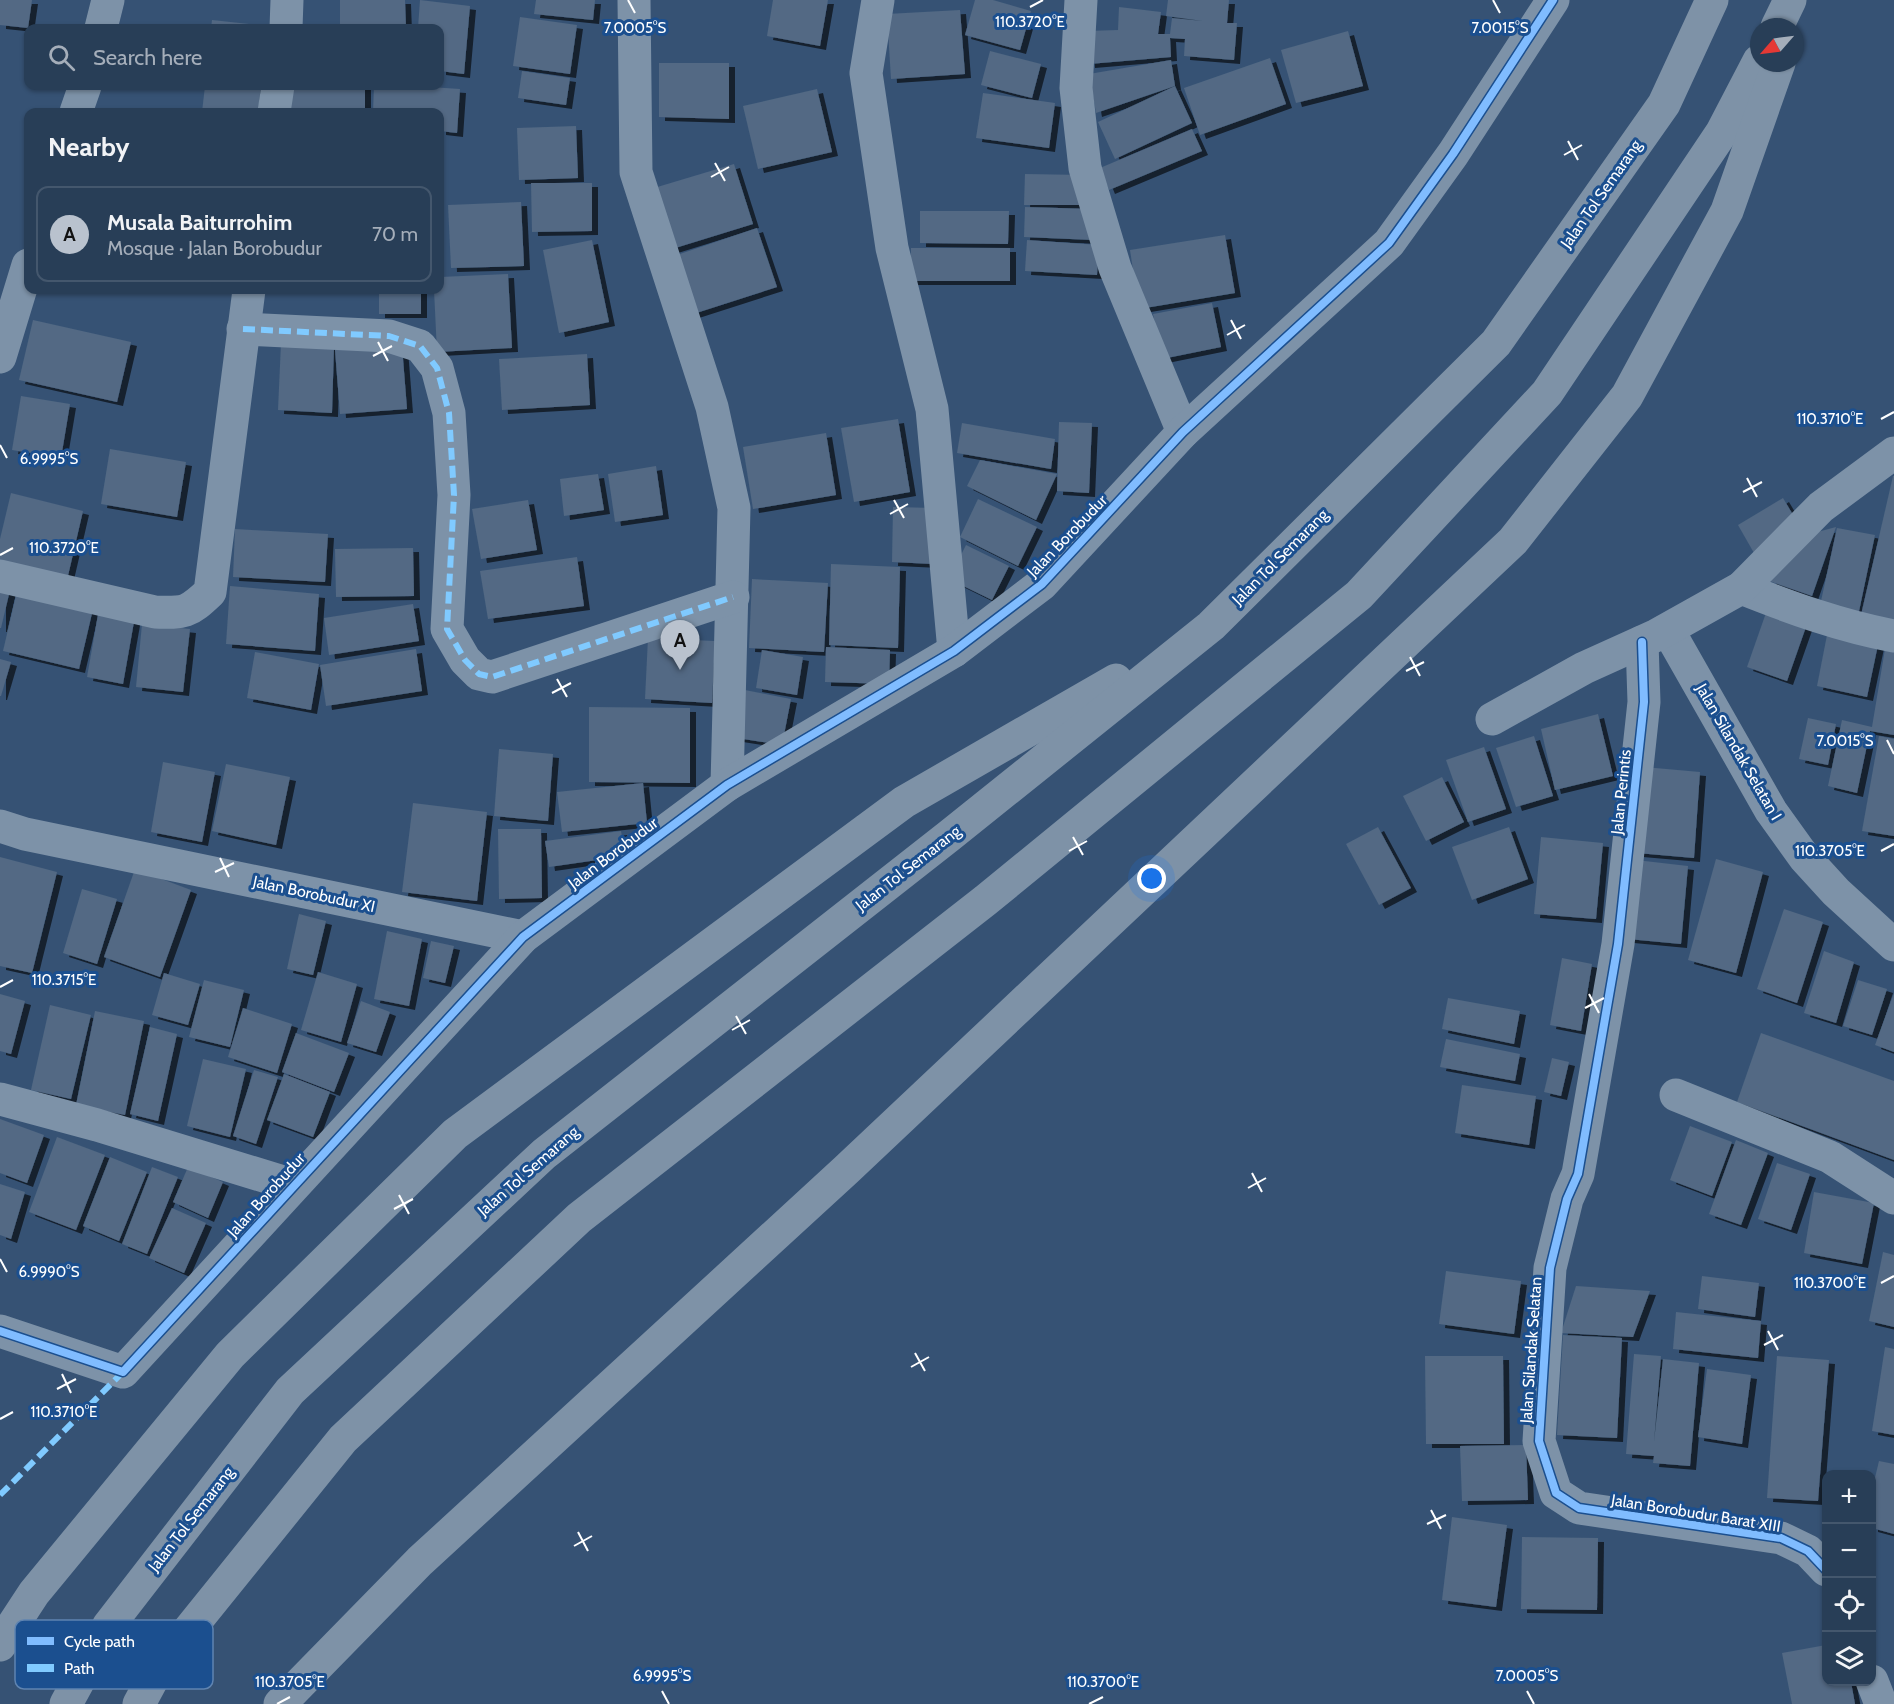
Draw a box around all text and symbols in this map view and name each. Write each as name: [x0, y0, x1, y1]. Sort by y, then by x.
text: 110.3720°E: [995, 13, 1065, 31]
north arrow: [1750, 18, 1804, 72]
text: 7.0005°S: [604, 19, 666, 37]
text: 7.0015°S: [1472, 19, 1529, 37]
search box: [24, 24, 444, 90]
icon: search: [45, 41, 78, 74]
text: Search here: [93, 44, 202, 71]
text: Nearby: [48, 131, 129, 163]
street label: Jalan Tol Semarang: [1556, 135, 1646, 253]
text: Musala Baiturrohim: [107, 209, 292, 236]
text: A: [63, 222, 76, 246]
text: 70 m: [372, 222, 418, 246]
text: Mosque · Jalan Borobudur: [107, 236, 322, 260]
text: 110.3710°E: [1797, 410, 1863, 428]
text: 6.9995°S: [20, 450, 78, 468]
street label: Jalan Borobudur: [1022, 490, 1112, 582]
street label: Jalan Tol Semarang: [1227, 504, 1333, 610]
text: 110.3720°E: [29, 539, 99, 557]
pin: A: [660, 620, 700, 670]
street label: Jalan Silandak Selatan I: [1692, 679, 1786, 824]
text: 7.0015°S: [1817, 732, 1874, 750]
street label: Jalan Perintis: [1607, 748, 1635, 836]
street label: Jalan Borobudur: [564, 813, 662, 893]
street label: Jalan Tol Semarang: [851, 821, 965, 915]
text: 110.3705°E: [1795, 842, 1865, 860]
your location: [1137, 864, 1166, 893]
street label: Jalan Borobudur XI: [250, 872, 377, 916]
text: 110.3715°E: [32, 971, 96, 989]
street label: Jalan Tol Semarang: [473, 1121, 583, 1221]
street label: Jalan Borobudur: [222, 1148, 310, 1242]
text: 6.9990°S: [19, 1263, 80, 1281]
text: 110.3700°E: [1794, 1274, 1866, 1292]
street label: Jalan Silandak Selatan: [1516, 1276, 1546, 1425]
text: 110.3710°E: [31, 1403, 97, 1421]
street label: Jalan Tol Semarang: [144, 1462, 238, 1576]
map controls: [1822, 1470, 1876, 1686]
button: +: [1822, 1470, 1876, 1524]
street label: Jalan Borobudur Barat XIII: [1609, 1490, 1782, 1536]
button: −: [1822, 1524, 1876, 1578]
button: locate: [1822, 1578, 1876, 1632]
legend: [15, 1620, 213, 1689]
text: Cycle path: [64, 1632, 135, 1651]
button: layers: [1822, 1632, 1876, 1686]
text: Path: [64, 1659, 95, 1678]
text: 6.9995°S: [633, 1667, 691, 1685]
text: 7.0005°S: [1496, 1667, 1558, 1685]
text: 110.3705°E: [255, 1673, 325, 1691]
text: 110.3700°E: [1067, 1673, 1139, 1691]

